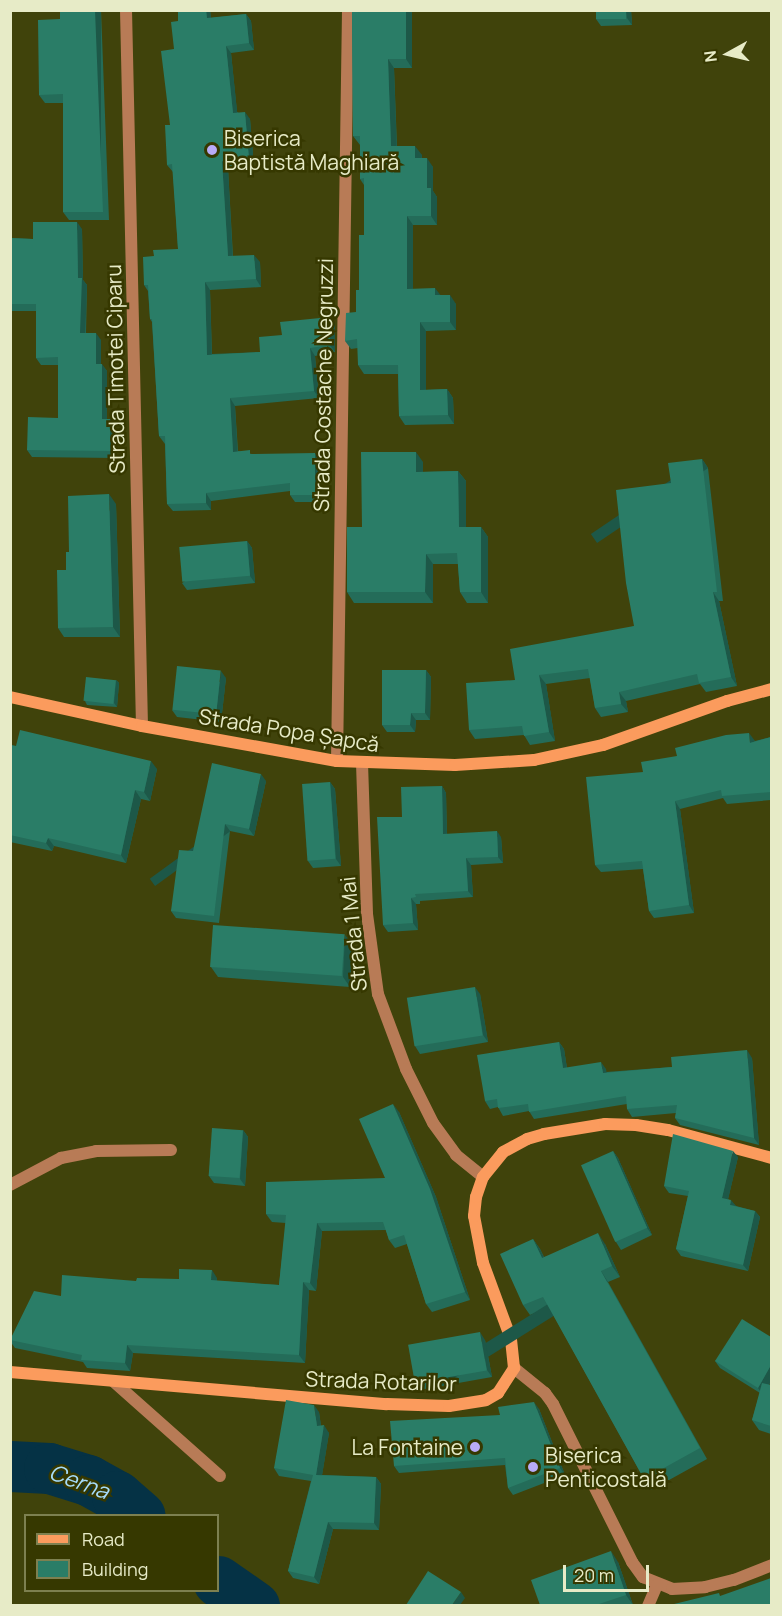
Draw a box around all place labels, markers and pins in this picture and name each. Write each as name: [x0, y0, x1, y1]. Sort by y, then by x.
place label: Biserica Baptistă Maghiară: [224, 125, 399, 175]
marker: Biserica Baptistă Maghiară: [205, 143, 219, 157]
place label: La Fontaine: [352, 1434, 463, 1460]
marker: La Fontaine: [468, 1440, 482, 1454]
place label: Biserica Penticostală: [545, 1442, 667, 1492]
marker: Biserica Penticostală: [526, 1460, 540, 1474]

